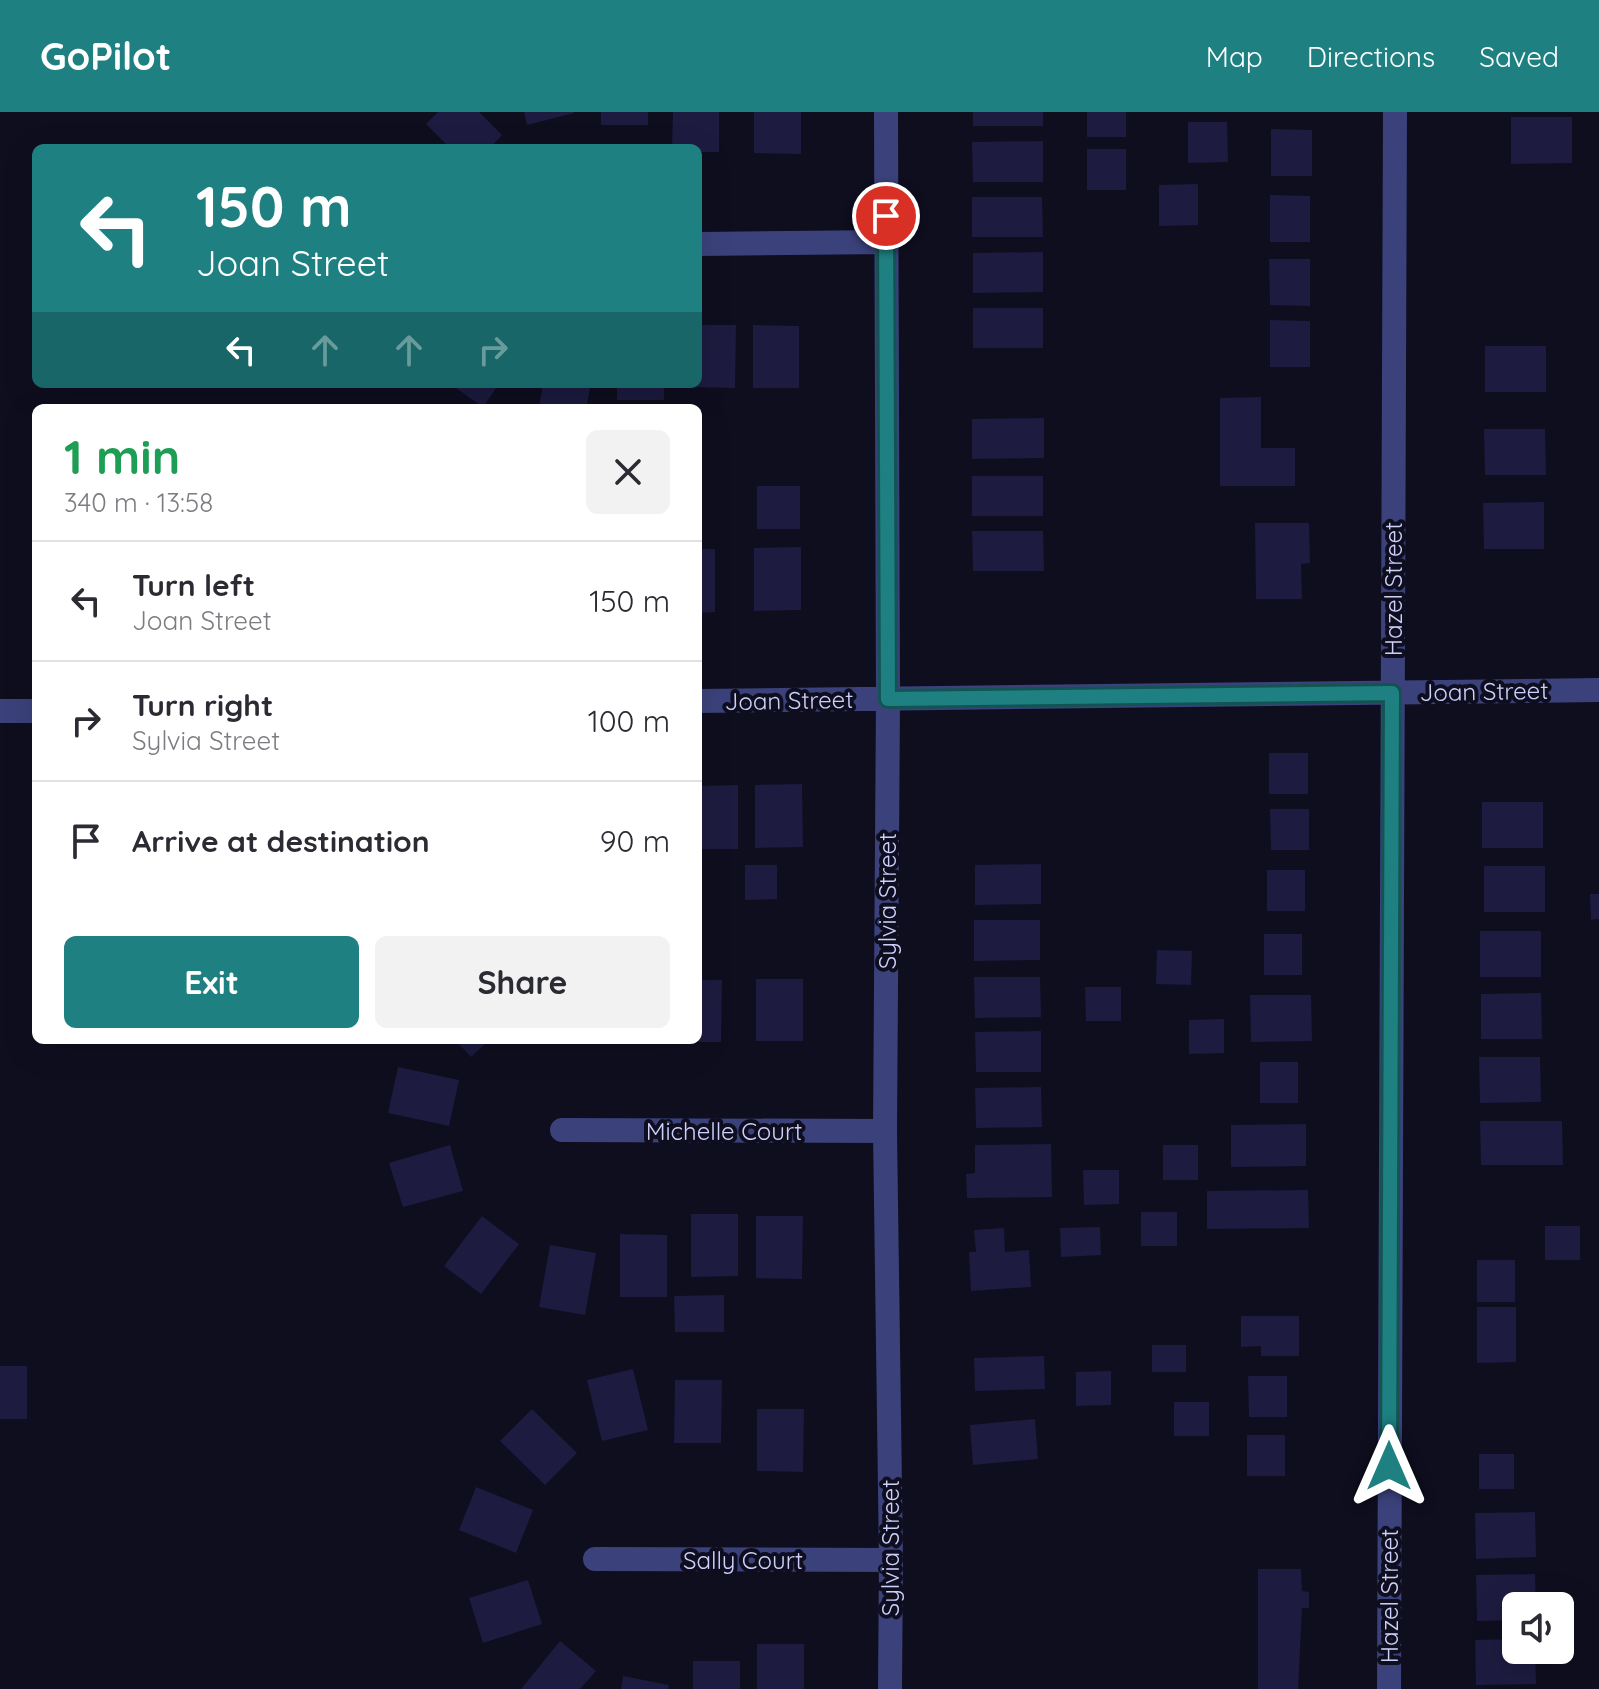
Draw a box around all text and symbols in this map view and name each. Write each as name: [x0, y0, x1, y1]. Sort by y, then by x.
text: GoPilot: [40, 32, 171, 80]
text: Map: [1206, 39, 1263, 74]
text: Directions: [1307, 39, 1435, 74]
text: Saved: [1479, 39, 1559, 74]
text: 150 m: [196, 171, 352, 241]
icon: left: [64, 176, 168, 280]
pin: [852, 182, 920, 250]
icon: arrive: [864, 194, 908, 238]
text: Joan Street: [196, 240, 389, 285]
icon: left: [219, 328, 263, 372]
icon: ahead: [303, 328, 347, 372]
icon: ahead: [387, 328, 431, 372]
icon: right: [471, 328, 515, 372]
text: 1 min: [64, 426, 180, 486]
button: close: [586, 430, 670, 514]
text: 340 m · 13:58: [64, 486, 213, 519]
street label: Hazel Street: [1378, 522, 1408, 656]
text: Turn left: [132, 566, 255, 604]
icon: left: [64, 579, 108, 623]
text: 150 m: [589, 582, 670, 620]
text: Joan Street: [132, 604, 272, 637]
street label: Joan Street: [1419, 675, 1549, 707]
street label: Joan Street: [724, 684, 854, 716]
text: Turn right: [132, 686, 273, 724]
icon: right: [64, 699, 108, 743]
text: 100 m: [588, 702, 670, 740]
text: Sylvia Street: [132, 724, 280, 757]
icon: arrive: [64, 819, 108, 863]
text: Arrive at destination: [132, 822, 430, 860]
text: 90 m: [600, 822, 670, 860]
street label: Sylvia Street: [872, 833, 902, 969]
button: Exit: [64, 936, 359, 1028]
button: Share: [375, 936, 670, 1028]
street label: Michelle Court: [646, 1116, 802, 1146]
position arrow: [1347, 1424, 1431, 1508]
street label: Sylvia Street: [875, 1480, 905, 1616]
street label: Hazel Street: [1374, 1529, 1404, 1663]
street label: Sally Court: [683, 1545, 803, 1575]
map controls: [1502, 1592, 1574, 1664]
button: sound: [1502, 1592, 1574, 1664]

